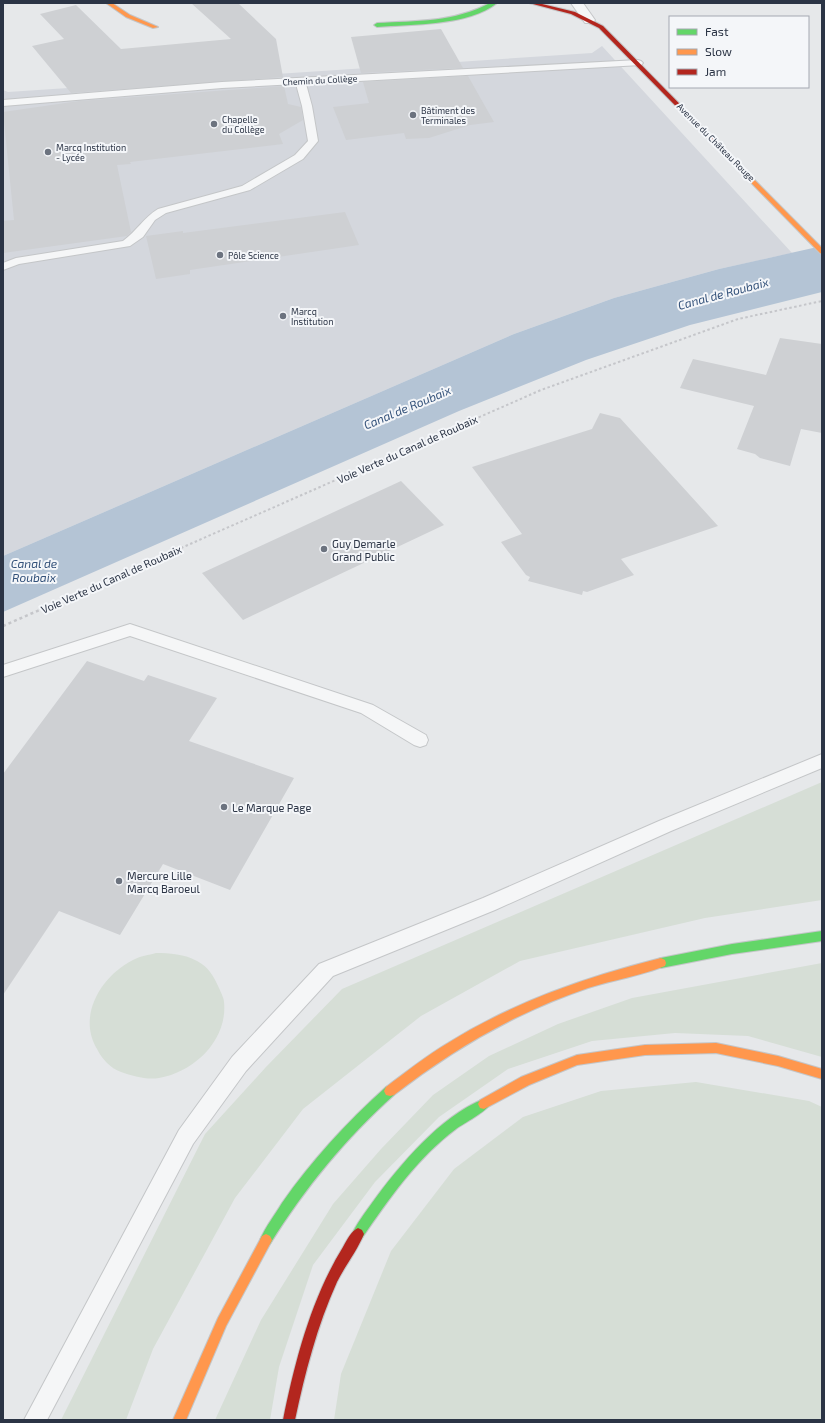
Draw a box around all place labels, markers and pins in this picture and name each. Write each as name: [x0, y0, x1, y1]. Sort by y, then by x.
place label: Bâtiment des Terminales: [421, 105, 476, 126]
marker: Bâtiment des Terminales: [408, 110, 418, 120]
place label: Chapelle du Collège: [222, 114, 265, 135]
marker: Chapelle du Collège: [209, 119, 219, 129]
place label: Marcq Institution - Lycée: [56, 142, 126, 163]
marker: Marcq Institution - Lycée: [43, 147, 53, 157]
marker: Pôle Science: [215, 250, 225, 260]
place label: Pôle Science: [228, 250, 279, 261]
place label: Marcq Institution: [291, 306, 333, 327]
marker: Marcq Institution: [278, 311, 288, 321]
place label: Guy Demarle Grand Public: [332, 537, 396, 563]
marker: Guy Demarle Grand Public: [319, 544, 329, 554]
place label: Le Marque Page: [232, 801, 311, 814]
marker: Le Marque Page: [219, 802, 229, 812]
place label: Mercure Lille Marcq Baroeul: [127, 869, 201, 895]
marker: Mercure Lille Marcq Baroeul: [114, 876, 124, 886]

